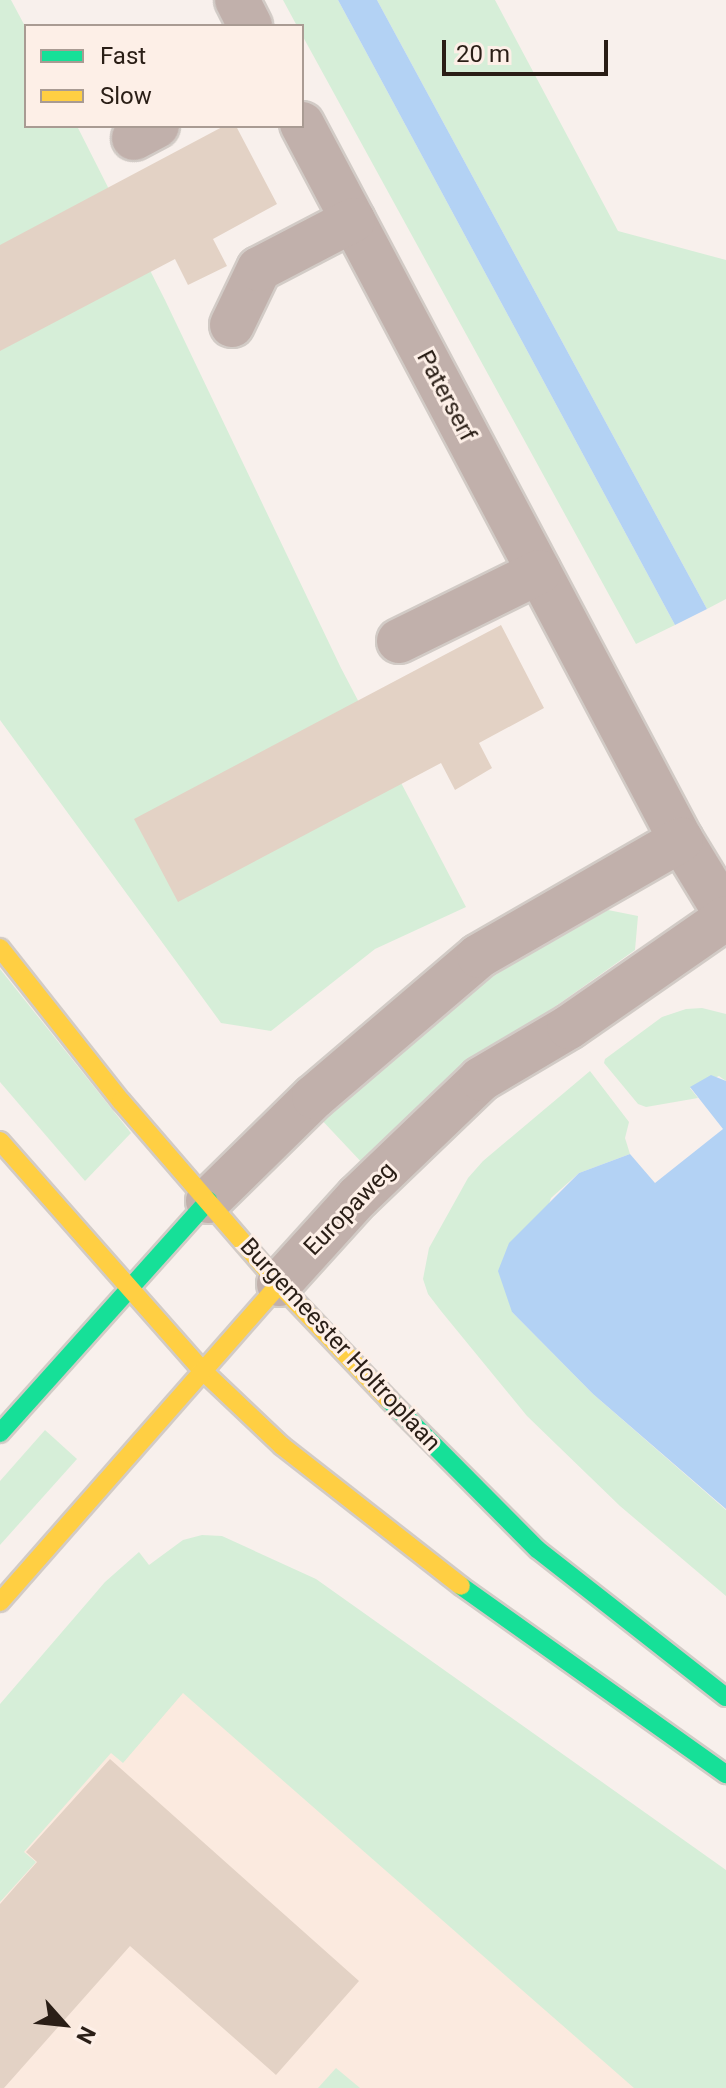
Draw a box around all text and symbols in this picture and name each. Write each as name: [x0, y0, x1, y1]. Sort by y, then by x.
legend: [24, 24, 304, 128]
scale bar: [446, 24, 612, 74]
text: 20 m: [456, 40, 510, 68]
text: Fast: [100, 42, 146, 70]
text: Slow: [100, 82, 152, 110]
street label: Paterserf: [410, 346, 482, 446]
street label: Europaweg: [298, 1156, 402, 1262]
street label: Burgemeester Holtroplaan: [234, 1233, 446, 1457]
north arrow: [24, 1984, 104, 2064]
text: N: [71, 2023, 100, 2048]

